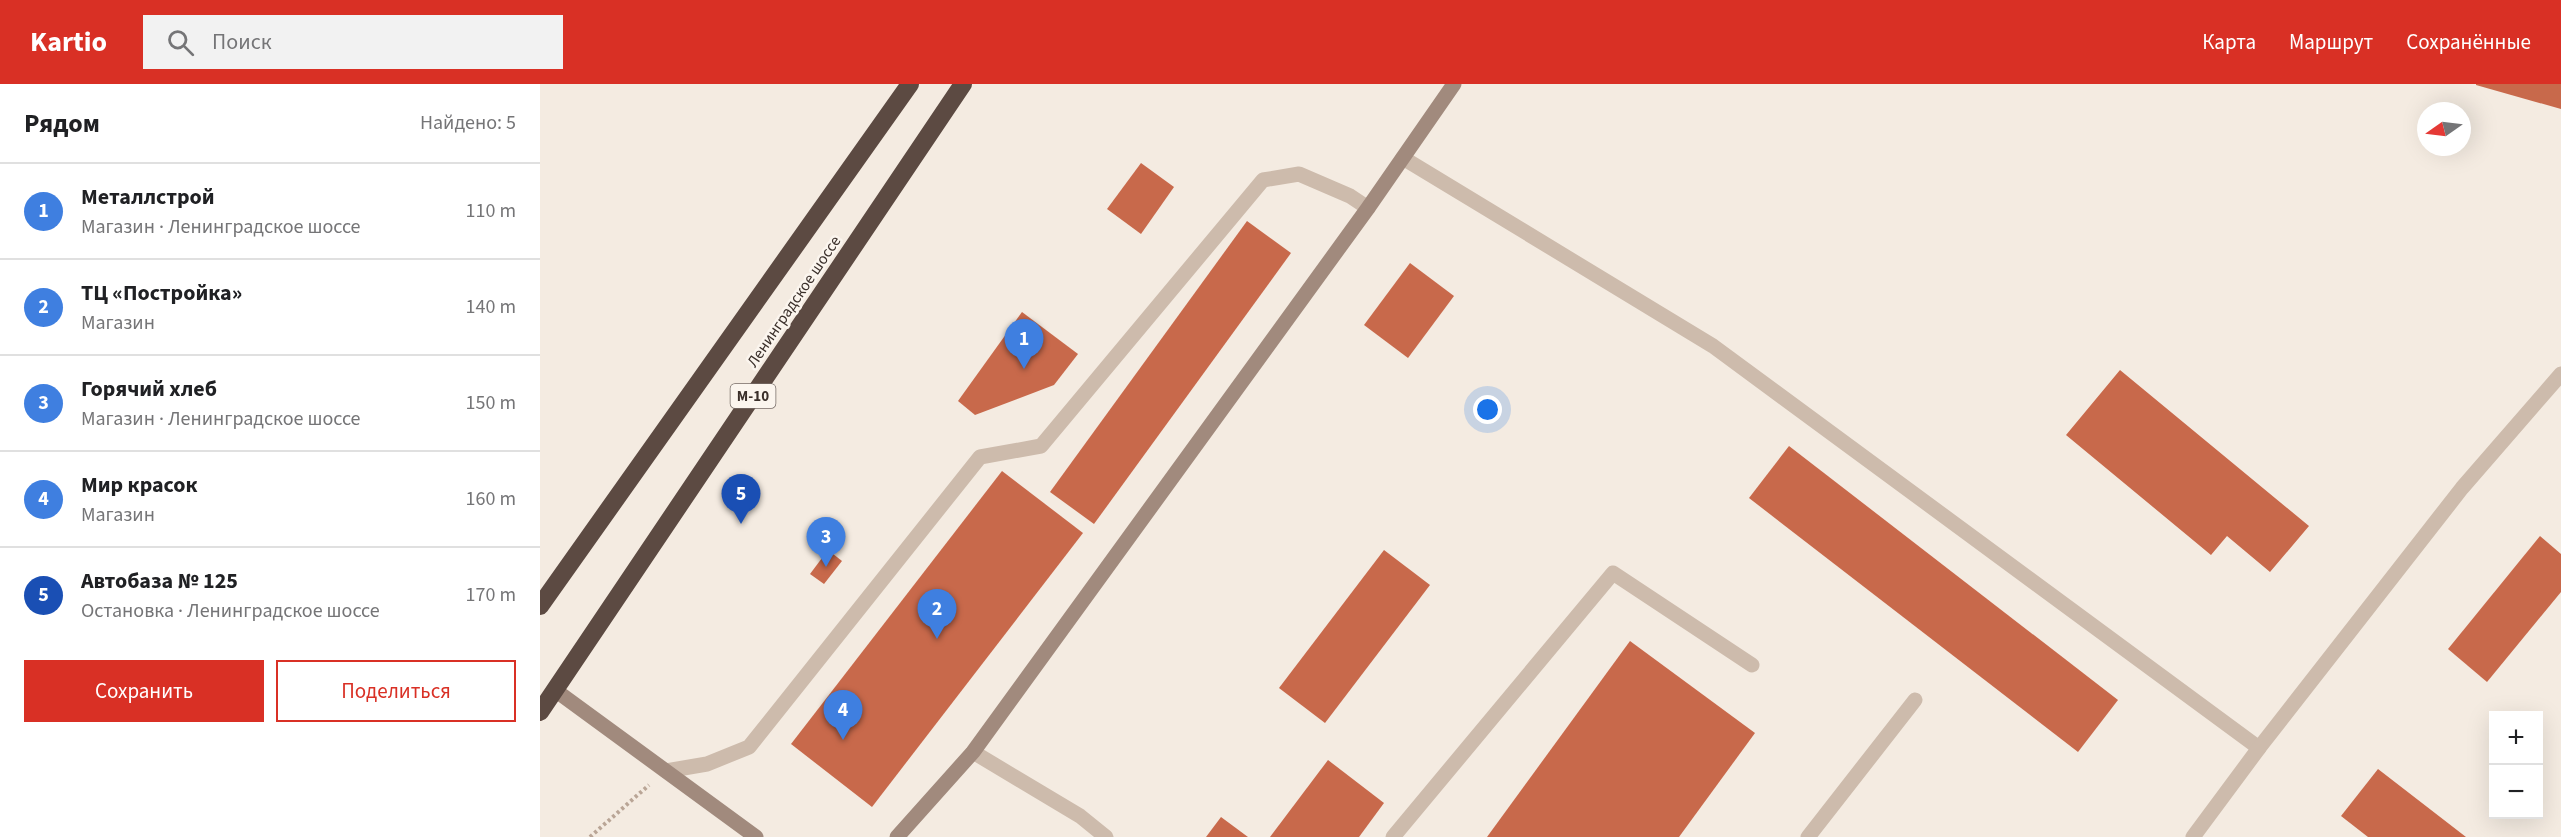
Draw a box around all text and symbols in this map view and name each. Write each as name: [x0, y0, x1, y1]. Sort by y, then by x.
search box: [143, 15, 563, 69]
text: Kartio: [30, 22, 107, 62]
icon: search: [164, 26, 197, 59]
text: Поиск: [212, 26, 272, 58]
text: Карта: [2202, 27, 2256, 57]
text: Маршрут: [2289, 27, 2373, 57]
text: Сохранённые: [2406, 27, 2531, 57]
north arrow: [2417, 102, 2471, 156]
text: Рядом: [24, 105, 100, 142]
text: Найдено: 5: [420, 109, 516, 137]
text: Металлстрой: [81, 181, 215, 213]
text: 1: [38, 197, 49, 225]
text: 110 m: [466, 197, 516, 225]
text: Магазин · Ленинградское шоссе: [81, 213, 361, 241]
street label: Ленинградское шоссе: [742, 231, 846, 372]
text: ТЦ «Постройка»: [81, 277, 242, 309]
text: 2: [38, 293, 49, 321]
text: 140 m: [466, 293, 516, 321]
text: Магазин: [81, 309, 155, 337]
pin: 1: [1004, 320, 1044, 369]
text: Горячий хлеб: [81, 373, 217, 405]
road number: М-10: [730, 384, 776, 408]
text: 3: [38, 389, 49, 417]
text: 150 m: [466, 389, 516, 417]
your location: [1473, 395, 1502, 424]
text: Магазин · Ленинградское шоссе: [81, 405, 361, 433]
text: Мир красок: [81, 469, 198, 501]
pin: 5: [722, 474, 760, 524]
text: 4: [38, 485, 49, 513]
text: 160 m: [466, 485, 516, 513]
text: Магазин: [81, 501, 155, 529]
pin: 3: [806, 518, 846, 567]
text: Автобаза № 125: [81, 565, 238, 597]
text: 5: [38, 581, 49, 609]
text: 170 m: [466, 581, 516, 609]
pin: 2: [918, 590, 956, 639]
text: Остановка · Ленинградское шоссе: [81, 597, 380, 625]
button: Сохранить: [24, 660, 264, 722]
button: Поделиться: [276, 660, 516, 722]
pin: 4: [824, 690, 862, 740]
map controls: [2489, 711, 2543, 819]
button: +: [2489, 711, 2543, 765]
button: −: [2489, 765, 2543, 819]

